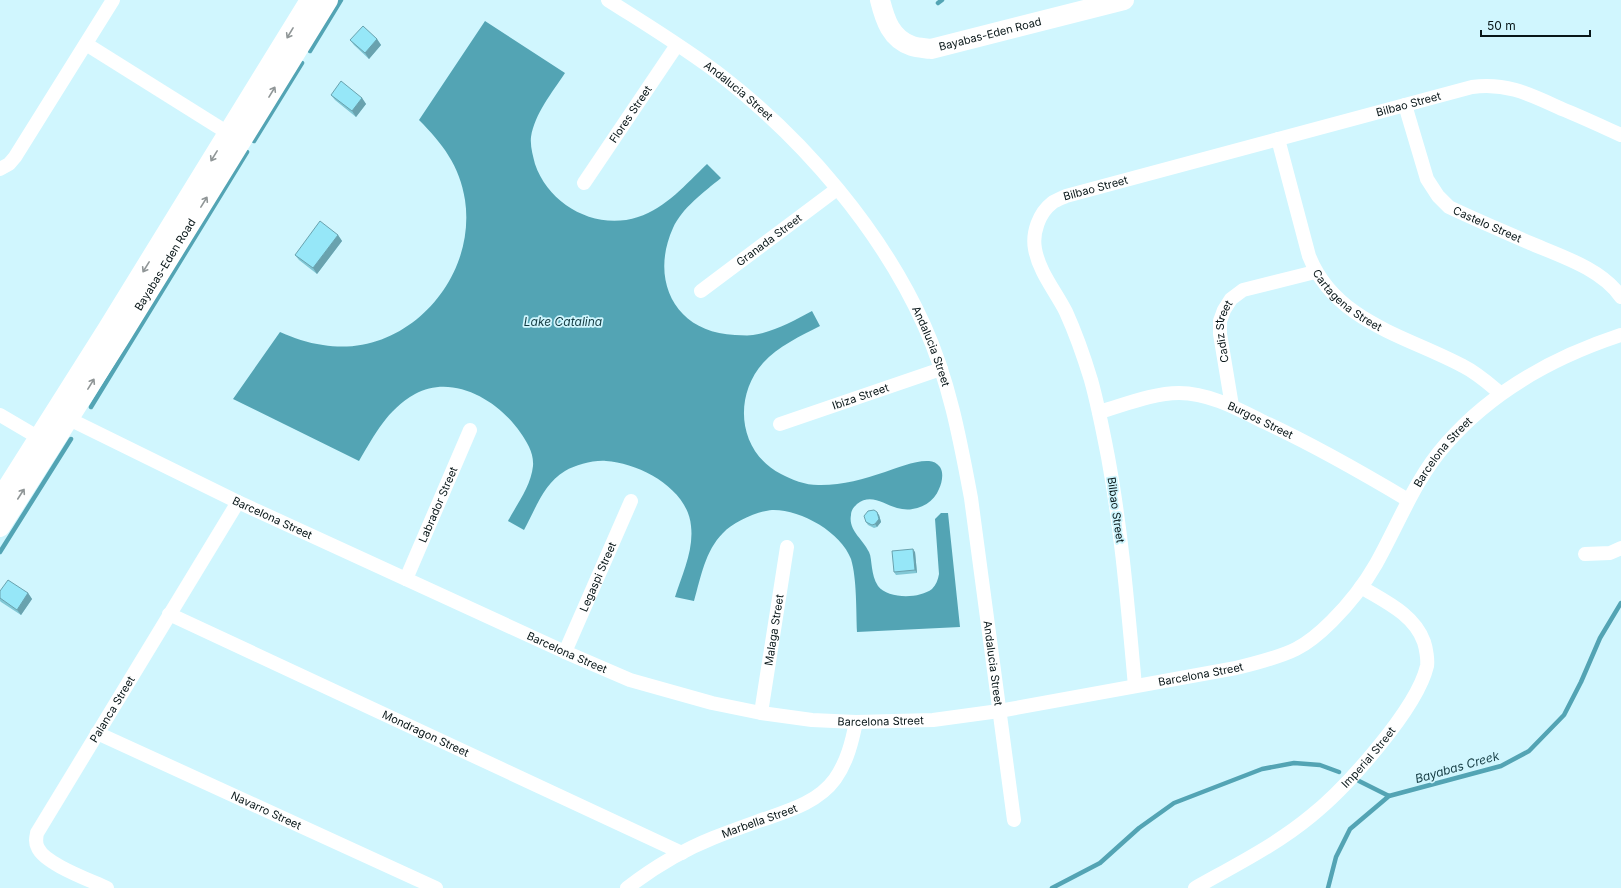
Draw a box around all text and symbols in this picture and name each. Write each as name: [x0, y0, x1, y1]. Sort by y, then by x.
scale bar: [1481, 12, 1590, 38]
street label: Bayabas-Eden Road: [937, 14, 1043, 54]
text: 50 m: [1487, 18, 1516, 33]
one-way arrow: [285, 27, 293, 39]
street label: Andalucia Street: [701, 58, 776, 123]
street label: Flores Street: [606, 82, 655, 146]
one-way arrow: [268, 86, 276, 98]
street label: Bilbao Street: [1375, 89, 1443, 119]
one-way arrow: [210, 150, 218, 162]
street label: Bilbao Street: [1062, 173, 1130, 203]
one-way arrow: [200, 196, 208, 208]
street label: Castelo Street: [1451, 203, 1524, 246]
street label: Granada Street: [733, 211, 805, 269]
street label: Bayabas-Eden Road: [131, 216, 199, 313]
one-way arrow: [142, 261, 150, 272]
street label: Cartagena Street: [1310, 267, 1385, 334]
street label: Cadiz Street: [1213, 297, 1236, 364]
street label: Andalucia Street: [909, 304, 953, 389]
water label: Lake Catalina: [524, 314, 602, 329]
one-way arrow: [87, 378, 95, 390]
street label: Ibiza Street: [830, 380, 891, 413]
street label: Burgos Street: [1225, 398, 1296, 442]
street label: Barcelona Street: [1411, 414, 1475, 490]
street label: Labrador Street: [416, 464, 461, 545]
street label: Bilbao Street: [1104, 476, 1128, 544]
one-way arrow: [17, 489, 25, 500]
street label: Barcelona Street: [230, 493, 315, 542]
street label: Legaspi Street: [576, 539, 619, 614]
street label: Malaga Street: [762, 593, 787, 667]
street label: Andalucia Street: [980, 620, 1006, 707]
street label: Barcelona Street: [525, 628, 610, 676]
street label: Barcelona Street: [1157, 659, 1245, 689]
street label: Palanca Street: [87, 673, 138, 745]
street label: Mondragon Street: [380, 707, 472, 760]
street label: Barcelona Street: [837, 713, 924, 729]
street label: Imperial Street: [1338, 724, 1399, 791]
water label: Bayabas Creek: [1413, 748, 1501, 786]
street label: Navarro Street: [229, 788, 304, 833]
street label: Marbella Street: [720, 801, 800, 841]

